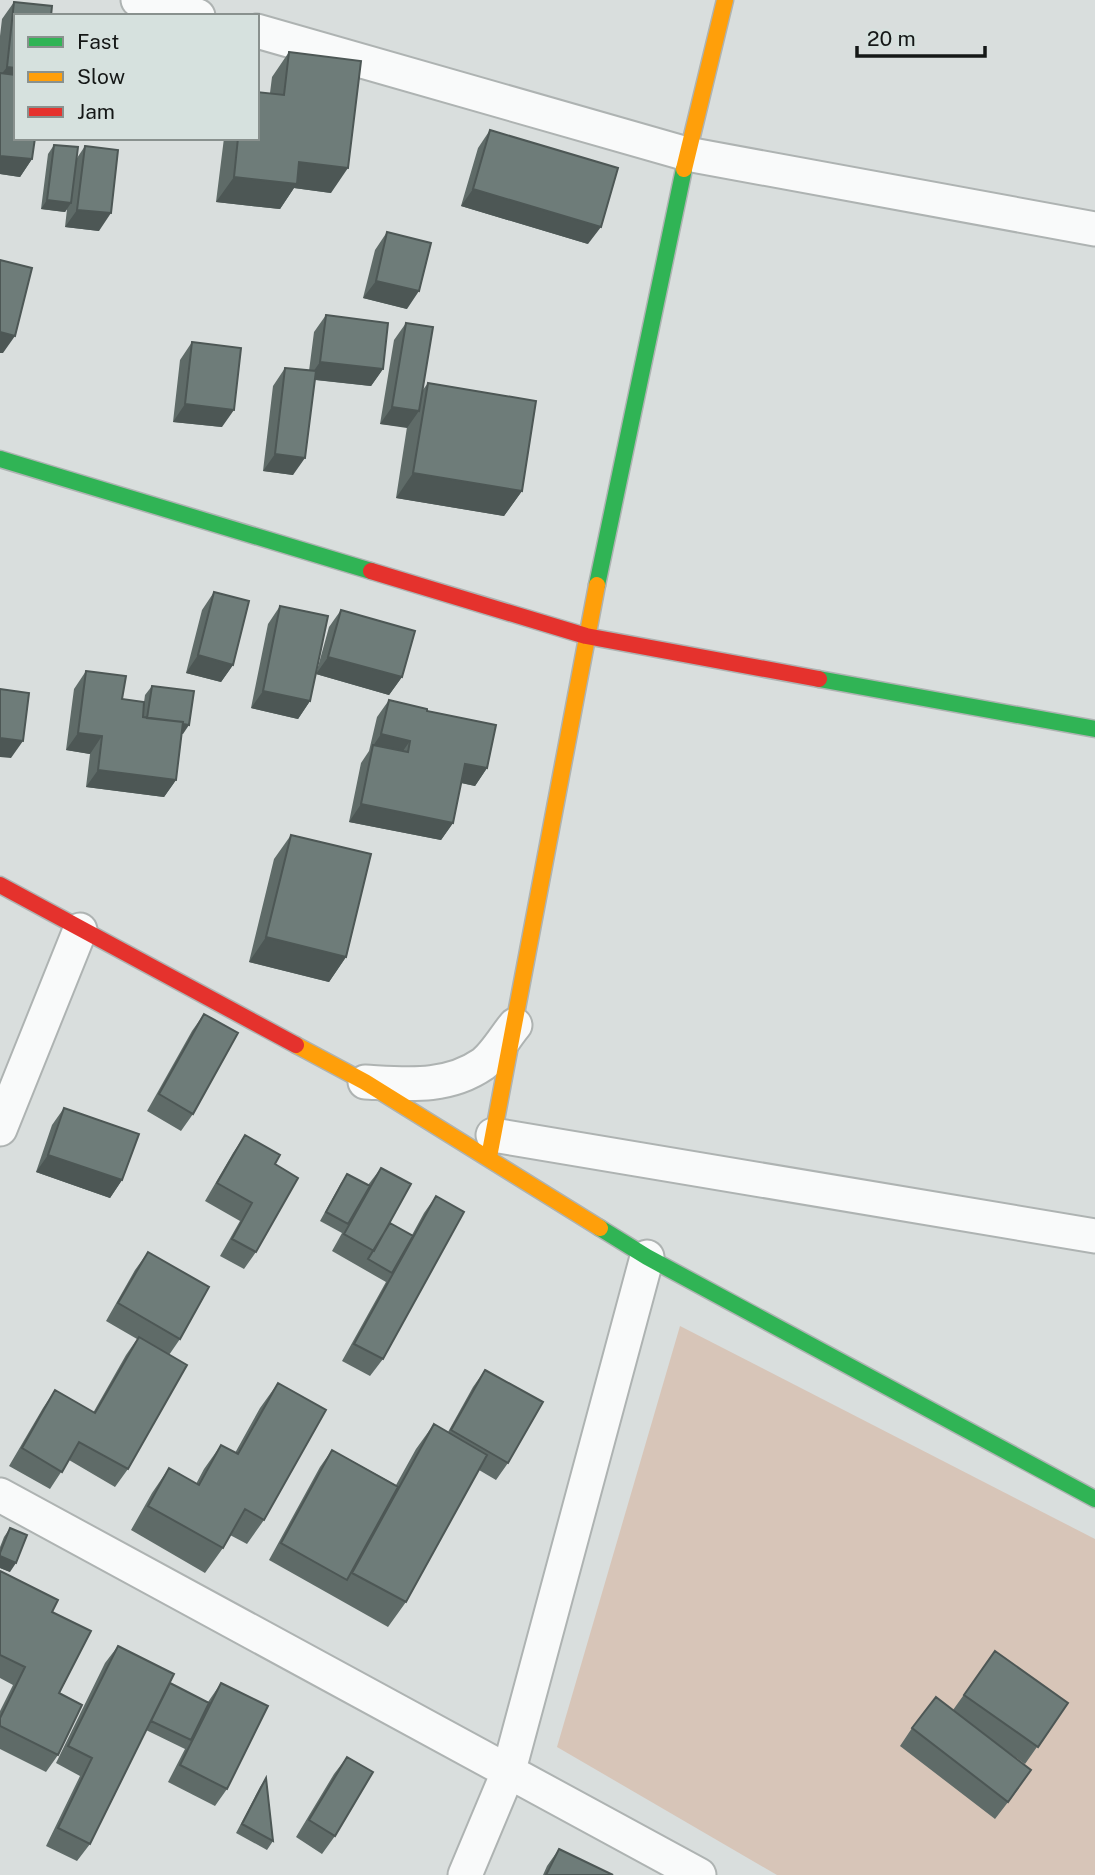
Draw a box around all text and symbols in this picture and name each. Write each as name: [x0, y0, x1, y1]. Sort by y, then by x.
legend: [14, 14, 259, 140]
scale bar: [857, 14, 985, 58]
text: 20 m: [867, 26, 916, 51]
text: Fast: [77, 29, 119, 54]
text: Slow: [77, 64, 125, 89]
text: Jam: [77, 99, 115, 124]

